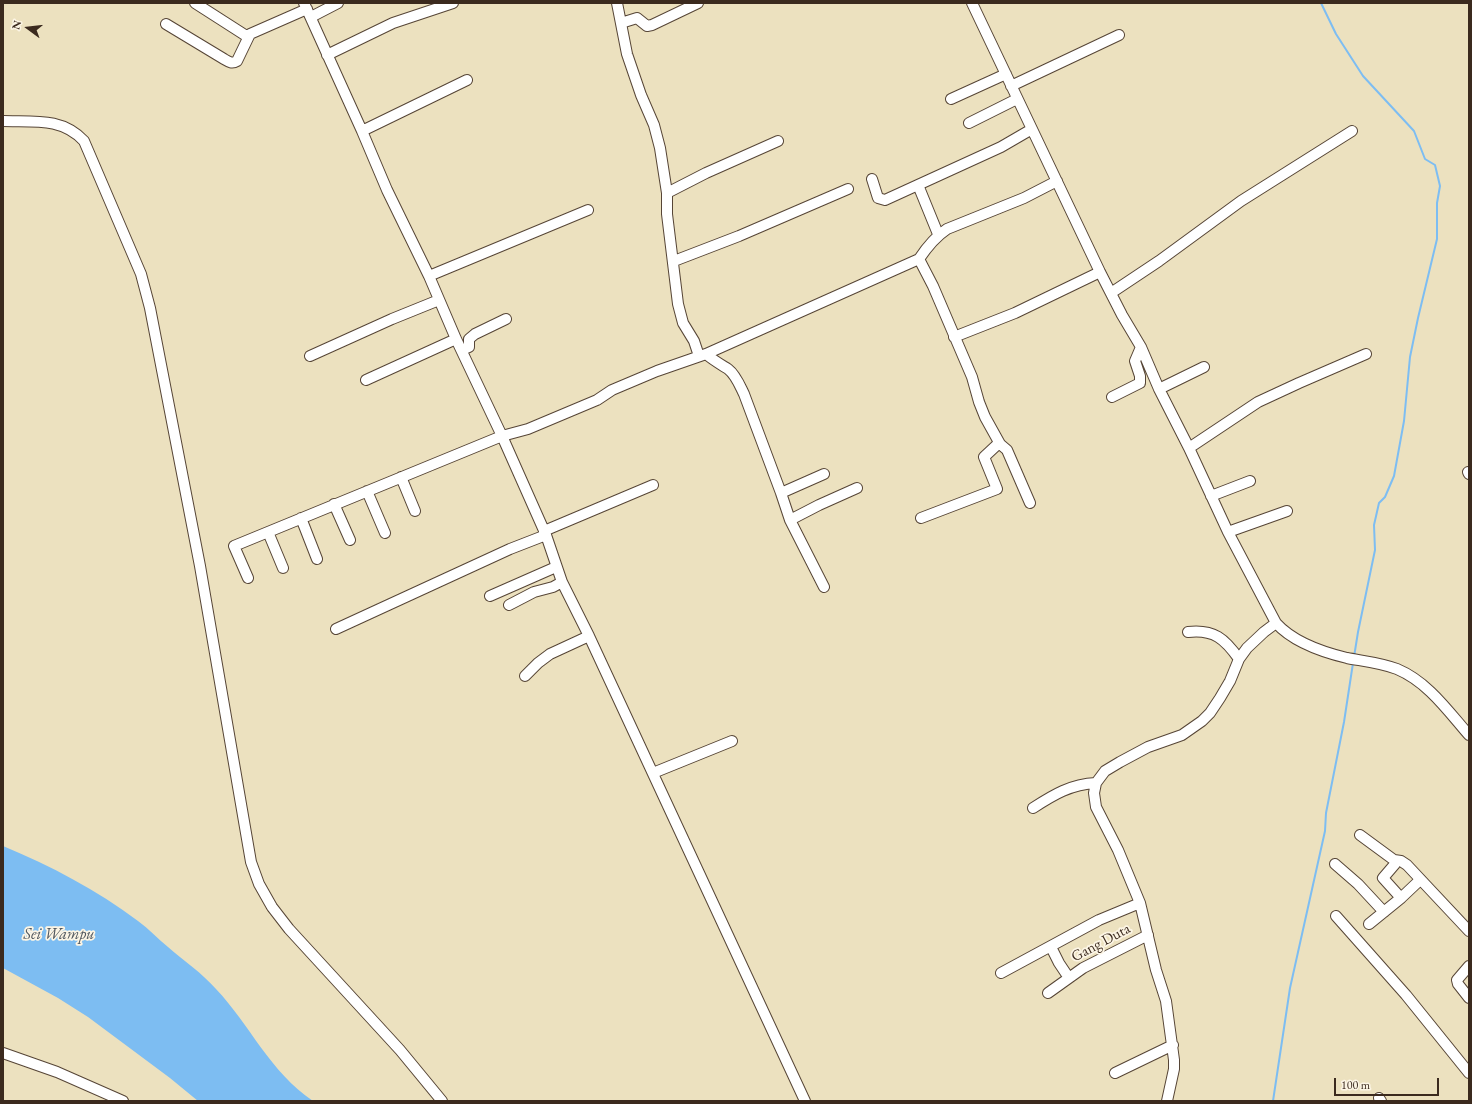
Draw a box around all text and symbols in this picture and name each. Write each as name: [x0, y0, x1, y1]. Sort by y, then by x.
north arrow: [8, 8, 48, 48]
text: N: [8, 19, 24, 31]
street label: Gang Duta: [1068, 920, 1134, 966]
water label: Sei Wampu: [24, 925, 94, 945]
scale bar: [1336, 1070, 1441, 1096]
text: 100 m: [1341, 1077, 1370, 1093]

